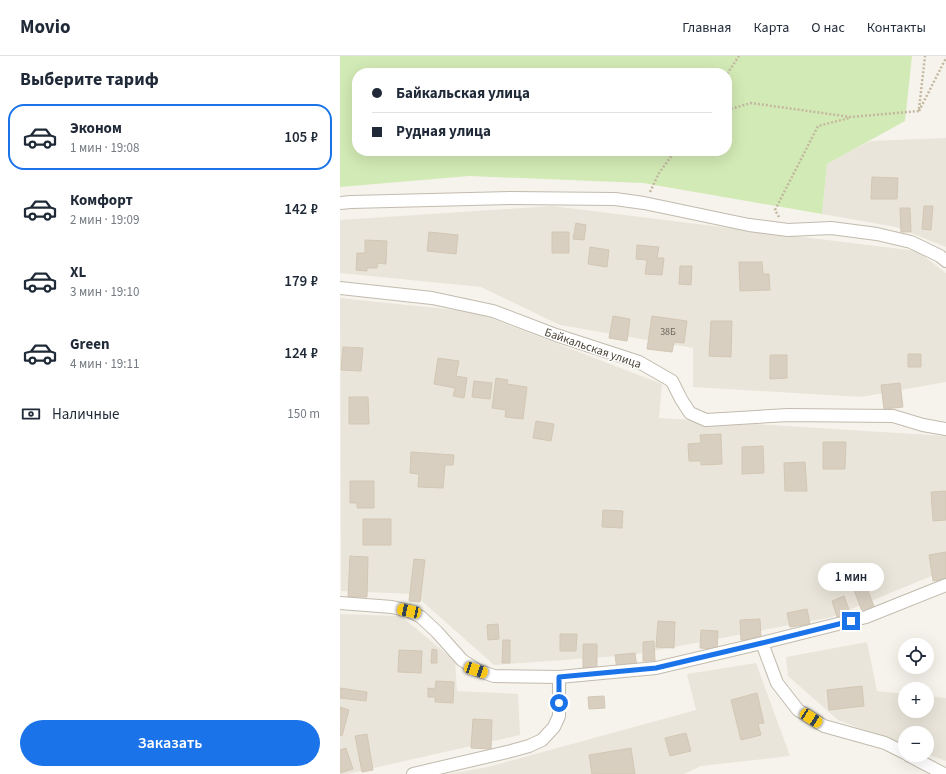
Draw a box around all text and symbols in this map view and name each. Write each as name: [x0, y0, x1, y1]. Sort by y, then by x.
text: Movio: [20, 14, 71, 41]
text: Главная: [682, 18, 731, 38]
text: Карта: [753, 18, 789, 38]
text: О нас: [811, 18, 845, 38]
text: Контакты: [867, 18, 926, 38]
text: Выберите тариф: [20, 67, 159, 92]
text: Байкальская улица: [396, 83, 530, 104]
text: Эконом: [70, 118, 122, 139]
icon: car: [22, 119, 58, 155]
text: Рудная улица: [396, 121, 491, 142]
text: 105 ₽: [284, 127, 318, 148]
text: 1 мин · 19:08: [70, 139, 139, 157]
text: Комфорт: [70, 190, 133, 211]
icon: car: [22, 191, 58, 227]
text: 142 ₽: [284, 199, 318, 220]
text: 2 мин · 19:09: [70, 211, 139, 229]
text: XL: [70, 262, 86, 283]
icon: car: [22, 263, 58, 299]
text: 179 ₽: [284, 271, 318, 292]
text: 3 мин · 19:10: [70, 283, 139, 301]
street label: Байкальская улица: [542, 324, 643, 373]
house number: 38Б: [660, 325, 676, 339]
text: Green: [70, 334, 110, 355]
icon: car: [22, 335, 58, 371]
text: 124 ₽: [284, 343, 318, 364]
text: 4 мин · 19:11: [70, 355, 139, 373]
icon: cash: [20, 403, 42, 425]
text: Наличные: [52, 404, 119, 425]
text: 150 m: [287, 405, 320, 423]
callout: 1 мин: [818, 563, 884, 591]
text: 1 мин: [835, 568, 867, 586]
car: [396, 603, 422, 619]
route end: [842, 612, 860, 630]
map controls: [898, 638, 934, 762]
button: locate: [898, 638, 934, 674]
car: [463, 661, 489, 679]
button: +: [898, 682, 934, 718]
route start: [550, 694, 568, 712]
car: [798, 706, 824, 730]
button: Заказать: [20, 720, 320, 766]
button: −: [898, 726, 934, 762]

